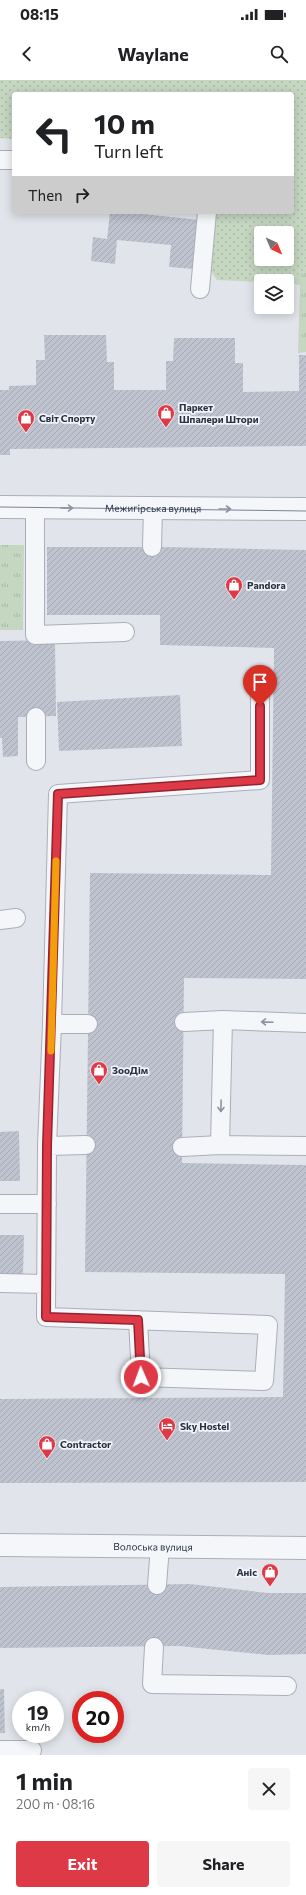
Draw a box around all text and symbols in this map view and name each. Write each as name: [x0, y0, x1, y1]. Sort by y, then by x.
text: 08:15: [20, 5, 59, 23]
icon: back: [16, 43, 38, 65]
text: Waylane: [117, 43, 189, 65]
icon: search: [268, 43, 290, 65]
text: 10 m: [94, 106, 155, 140]
icon: left: [28, 108, 80, 160]
text: Turn left: [94, 140, 163, 162]
icon: right: [71, 184, 93, 206]
text: Then: [28, 186, 63, 204]
north arrow: [254, 226, 294, 266]
map controls: [254, 226, 294, 314]
button: layers: [254, 274, 294, 314]
place label: Паркет Шпалери Штори: [179, 401, 259, 425]
shop icon: Паркет Шпалери Штори: [156, 403, 176, 428]
shop icon: Світ Спорту: [16, 408, 36, 433]
place label: Світ Спорту: [39, 412, 96, 424]
street label: Межигірська вулиця: [105, 502, 201, 514]
one-way arrow: [60, 504, 73, 512]
one-way arrow: [218, 505, 231, 513]
shop icon: Pandora: [224, 575, 244, 600]
place label: Pandora: [247, 579, 286, 591]
pin: [243, 665, 277, 706]
icon: arrive: [249, 671, 271, 693]
one-way arrow: [261, 1018, 274, 1026]
shop icon: ЗооДім: [89, 1060, 109, 1085]
place label: ЗооДім: [112, 1064, 149, 1076]
one-way arrow: [217, 1099, 225, 1112]
position arrow: [120, 1356, 162, 1398]
hotel icon: Sky Hostel: [157, 1416, 177, 1441]
place label: Sky Hostel: [180, 1420, 230, 1432]
shop icon: Contractor: [37, 1434, 57, 1459]
place label: Contractor: [60, 1438, 111, 1450]
street label: Волоська вулиця: [113, 1540, 193, 1553]
shop icon: Аніс: [260, 1562, 280, 1587]
place label: Аніс: [236, 1566, 257, 1578]
speed limit sign: 20: [72, 1691, 124, 1743]
text: 19: [27, 1700, 49, 1724]
text: km/h: [26, 1721, 50, 1733]
text: 1 min: [16, 1766, 73, 1795]
button: close: [248, 1768, 290, 1810]
text: 200 m · 08:16: [16, 1796, 95, 1812]
button: Exit: [16, 1841, 149, 1887]
button: Share: [157, 1841, 290, 1887]

